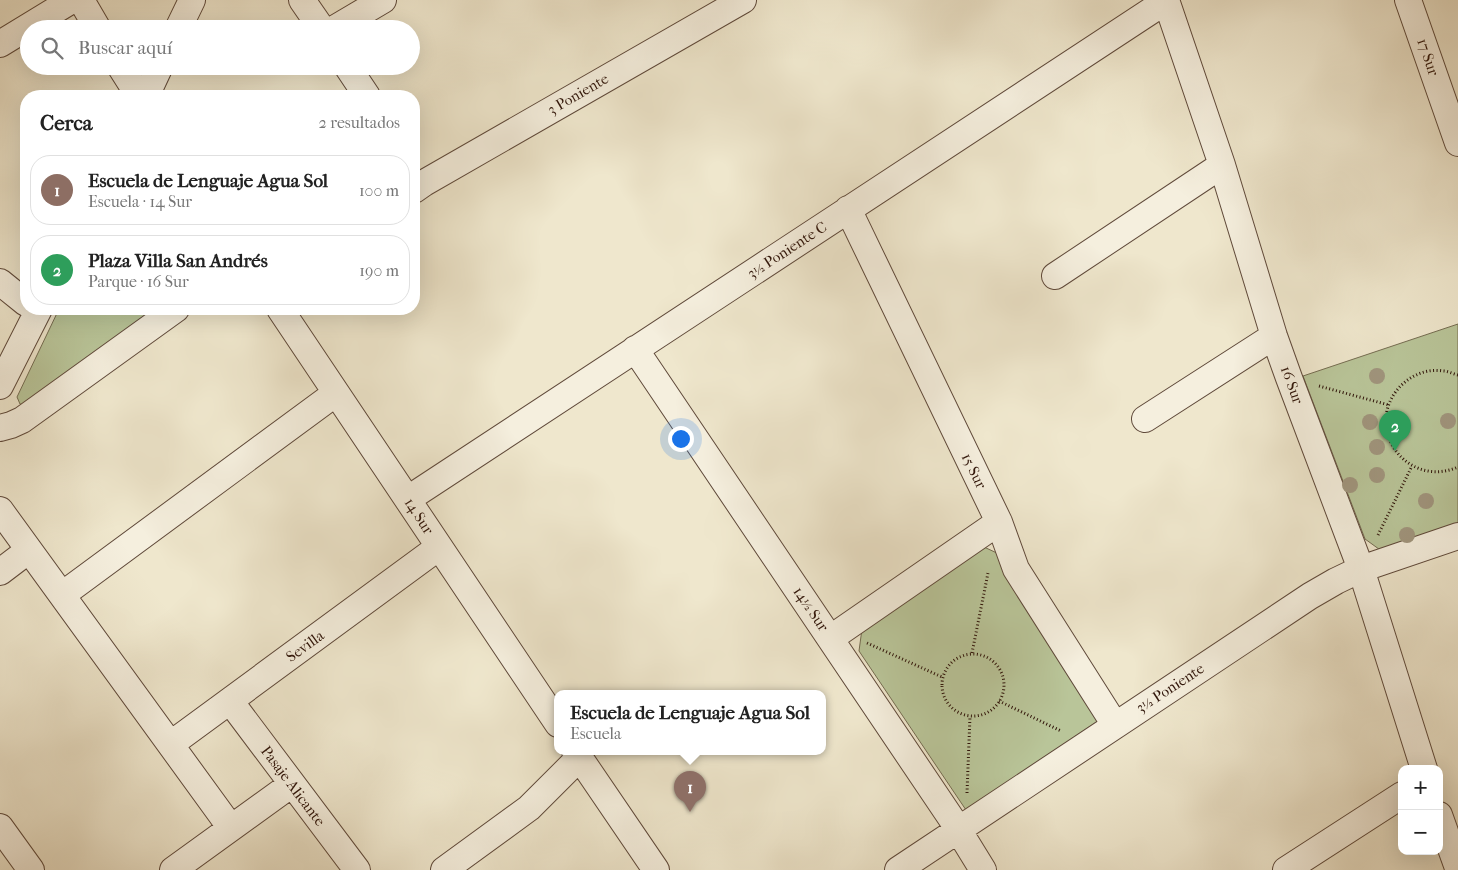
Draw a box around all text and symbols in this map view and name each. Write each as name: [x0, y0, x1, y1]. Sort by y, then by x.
search box: [20, 20, 420, 75]
icon: search: [38, 34, 66, 62]
street label: 17 Sur: [1413, 36, 1443, 79]
text: Buscar aquí: [78, 37, 172, 59]
street label: 3 Poniente: [544, 69, 612, 119]
text: Cerca: [40, 111, 92, 135]
text: 2 resultados: [319, 113, 400, 132]
text: Escuela de Lenguaje Agua Sol: [88, 170, 328, 192]
text: 1: [54, 181, 60, 200]
text: 100 m: [359, 181, 399, 200]
text: Escuela · 14 Sur: [88, 192, 192, 211]
street label: 3½ Poniente C: [744, 218, 830, 282]
text: Plaza Villa San Andrés: [88, 250, 268, 272]
text: 2: [53, 261, 61, 280]
text: 190 m: [359, 261, 399, 280]
text: Parque · 16 Sur: [88, 272, 189, 291]
street label: 16 Sur: [1277, 364, 1307, 407]
pin: 2: [1379, 410, 1411, 451]
your location: [668, 426, 694, 452]
street label: 15 Sur: [958, 450, 991, 492]
street label: 14 Sur: [401, 494, 438, 538]
street label: 14½ Sur: [789, 583, 833, 635]
street label: Sevilla: [283, 626, 328, 666]
street label: 3½ Poniente: [1133, 659, 1208, 717]
popup: [554, 690, 826, 755]
text: Escuela de Lenguaje Agua Sol: [570, 702, 810, 724]
text: Escuela: [570, 724, 621, 743]
street label: Pasaje Alicante: [257, 742, 329, 830]
map controls: [1398, 765, 1443, 855]
button: +: [1398, 765, 1443, 810]
pin: 1: [674, 771, 706, 812]
button: −: [1398, 810, 1443, 855]

